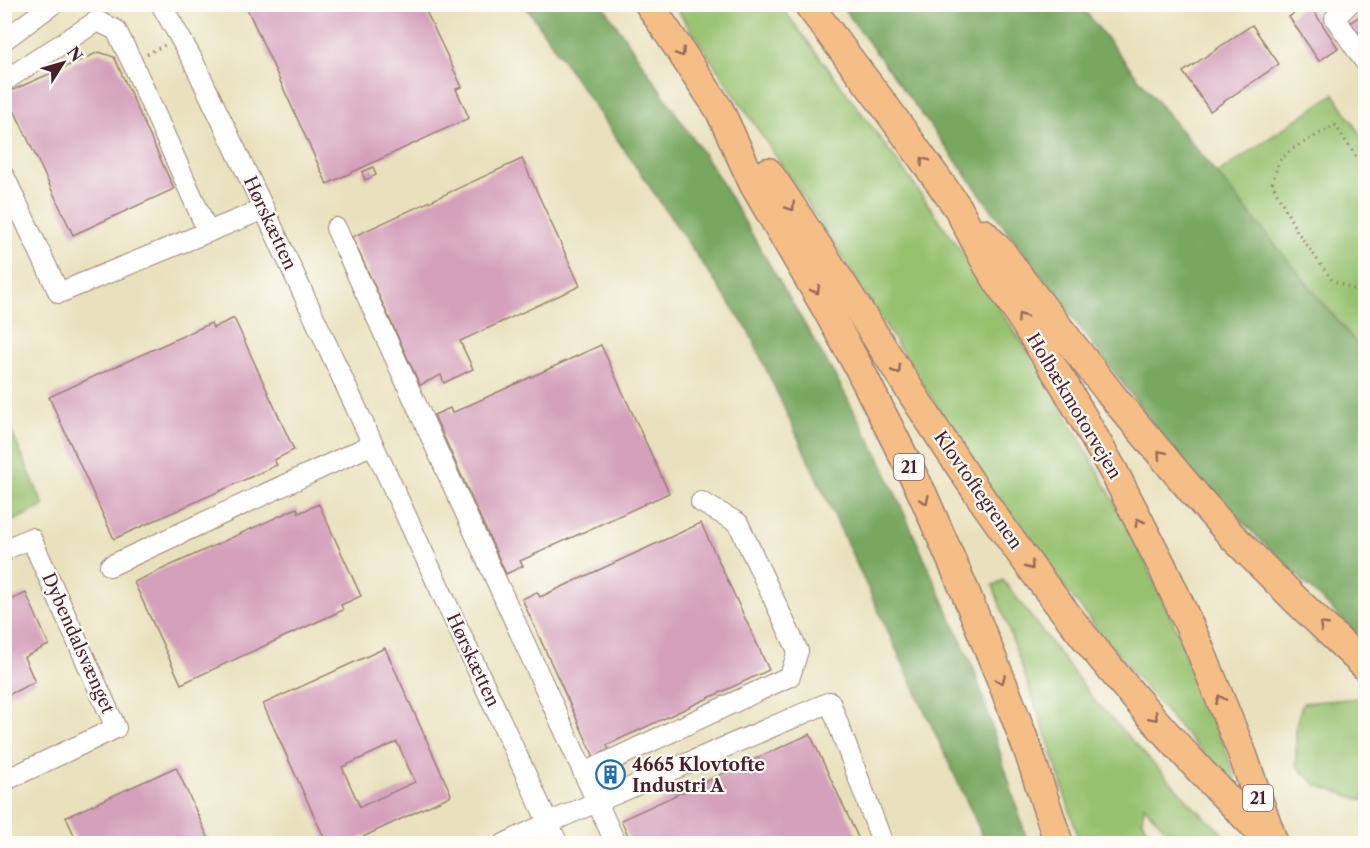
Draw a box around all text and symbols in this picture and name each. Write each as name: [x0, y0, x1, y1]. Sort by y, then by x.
north arrow: [33, 33, 93, 93]
text: N: [63, 42, 87, 66]
one-way arrow: [674, 46, 685, 57]
one-way arrow: [920, 156, 931, 167]
street label: Hørskætten: [239, 173, 301, 273]
one-way arrow: [784, 200, 795, 211]
one-way arrow: [809, 283, 820, 294]
one-way arrow: [1016, 313, 1028, 323]
street label: Holbækmotorvejen: [1022, 329, 1126, 483]
one-way arrow: [890, 364, 902, 374]
street label: Klovtoftegrenen: [929, 427, 1027, 553]
one-way arrow: [1157, 450, 1168, 461]
road number: 21: [894, 454, 924, 480]
one-way arrow: [917, 494, 929, 505]
one-way arrow: [1135, 517, 1147, 528]
one-way arrow: [1023, 560, 1034, 571]
street label: Dybendalsvænget: [37, 569, 119, 717]
street label: Hørskætten: [442, 610, 504, 710]
one-way arrow: [1320, 623, 1331, 634]
one-way arrow: [994, 673, 1006, 684]
one-way arrow: [1215, 695, 1227, 706]
one-way arrow: [1147, 710, 1158, 721]
place label: 4665 Klovtofte Industri A: [632, 754, 765, 797]
building icon: 4665 Klovtofte Industri A: [595, 759, 627, 791]
road number: 21: [1243, 785, 1273, 811]

